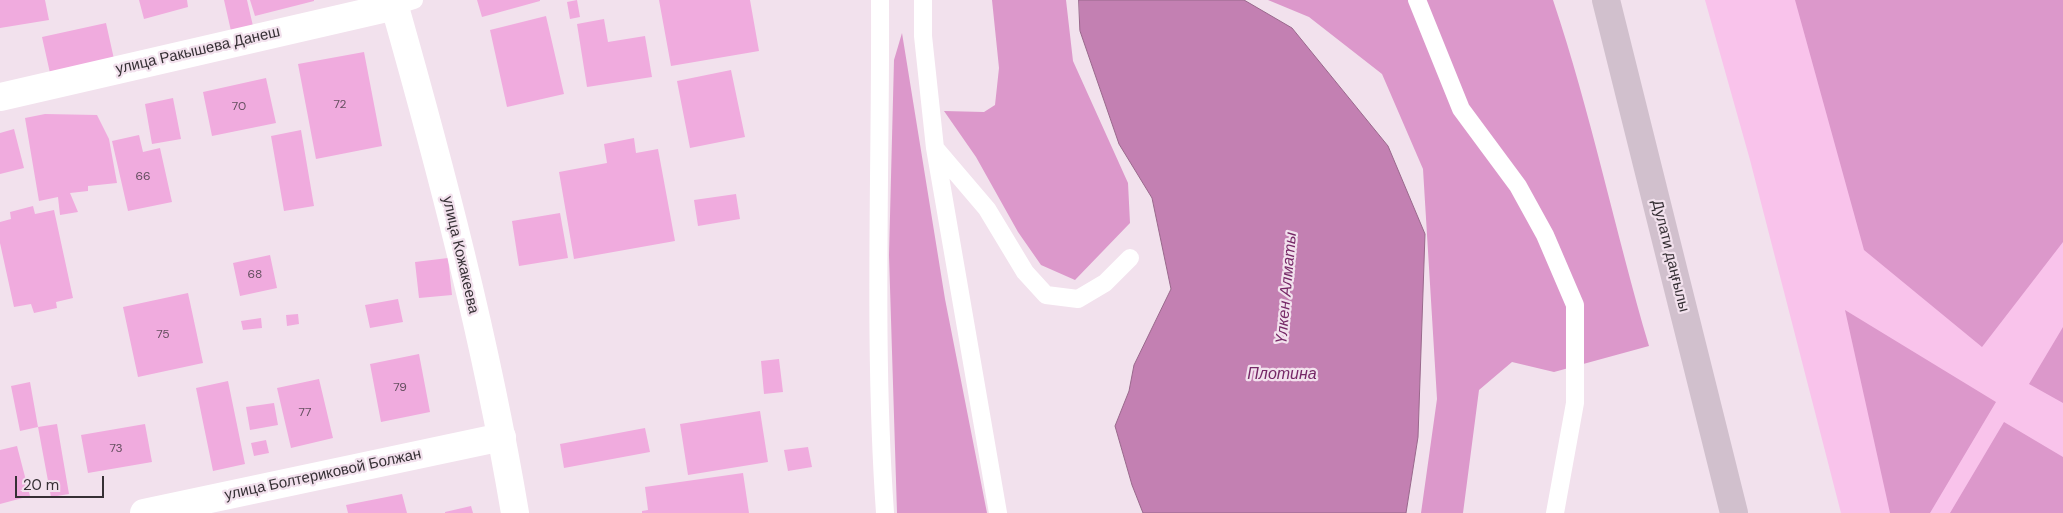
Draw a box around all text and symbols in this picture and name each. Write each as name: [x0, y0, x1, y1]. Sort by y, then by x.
street label: улица Ракышева Данеш: [114, 23, 282, 79]
house number: 72: [333, 98, 347, 112]
house number: 70: [232, 100, 246, 114]
house number: 66: [135, 170, 151, 184]
street label: улица Кожакеева: [438, 194, 482, 316]
street label: Дулати даңғылы: [1647, 198, 1693, 314]
water label: Үлкен Алматы: [1273, 231, 1301, 345]
house number: 68: [248, 268, 262, 282]
house number: 75: [156, 328, 170, 342]
water label: Плотина: [1247, 365, 1317, 385]
house number: 79: [393, 381, 407, 395]
house number: 77: [299, 406, 311, 420]
house number: 73: [109, 442, 123, 456]
street label: улица Болтериковой Болжан: [223, 445, 423, 505]
scale bar: [18, 466, 106, 498]
text: 20 m: [23, 475, 59, 495]

